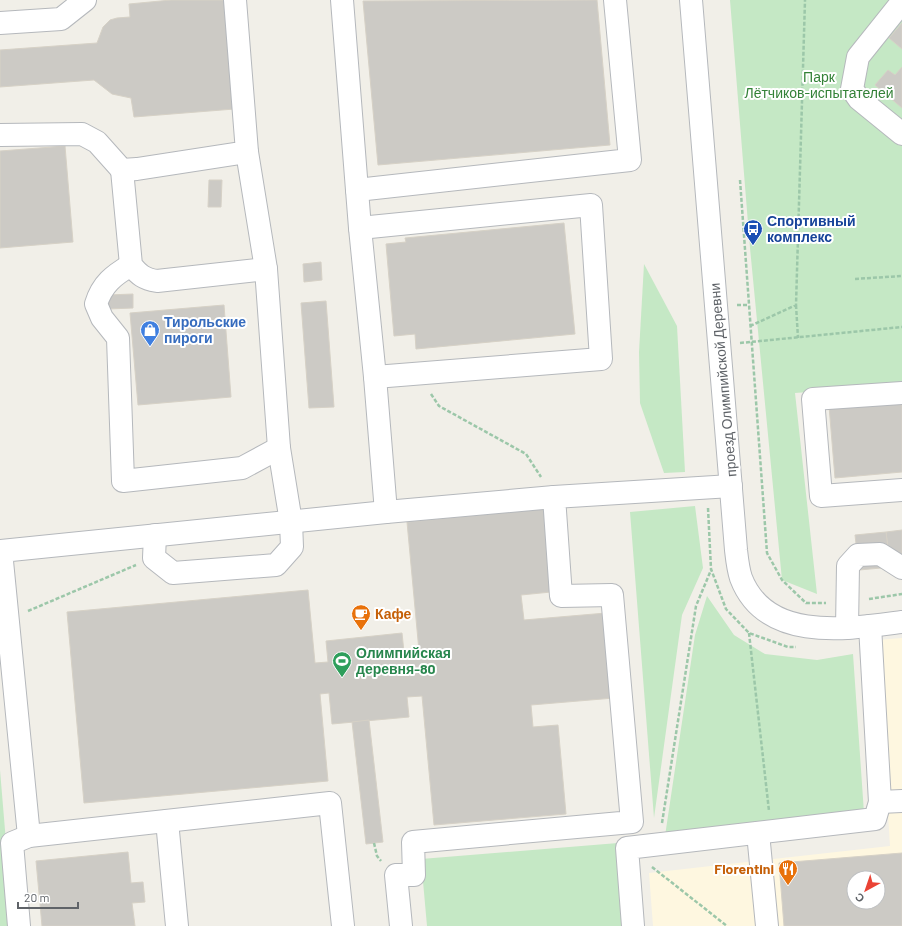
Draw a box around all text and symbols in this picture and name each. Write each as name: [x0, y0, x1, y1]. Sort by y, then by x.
park label: Парк Лётчиков-испытателей: [744, 68, 894, 101]
place label: Спортивный комплекс: [767, 212, 856, 245]
bus stop icon: Спортивный комплекс: [742, 218, 764, 246]
street label: проезд Олимпийской Деревни: [706, 282, 739, 478]
place label: Тирольские пироги: [164, 313, 246, 346]
shop icon: Тирольские пироги: [139, 319, 161, 347]
cafe icon: Кафе: [350, 603, 372, 631]
place label: Кафе: [375, 605, 412, 622]
place label: Олимпийская деревня-80: [356, 644, 451, 677]
sports icon: Олимпийская деревня-80: [331, 650, 353, 678]
restaurant icon: Florentini: [777, 858, 799, 886]
place label: Florentini: [714, 860, 774, 877]
north arrow: [846, 870, 886, 910]
scale bar: [18, 884, 78, 910]
text: 20 m: [24, 890, 50, 904]
text: С: [852, 890, 866, 906]

